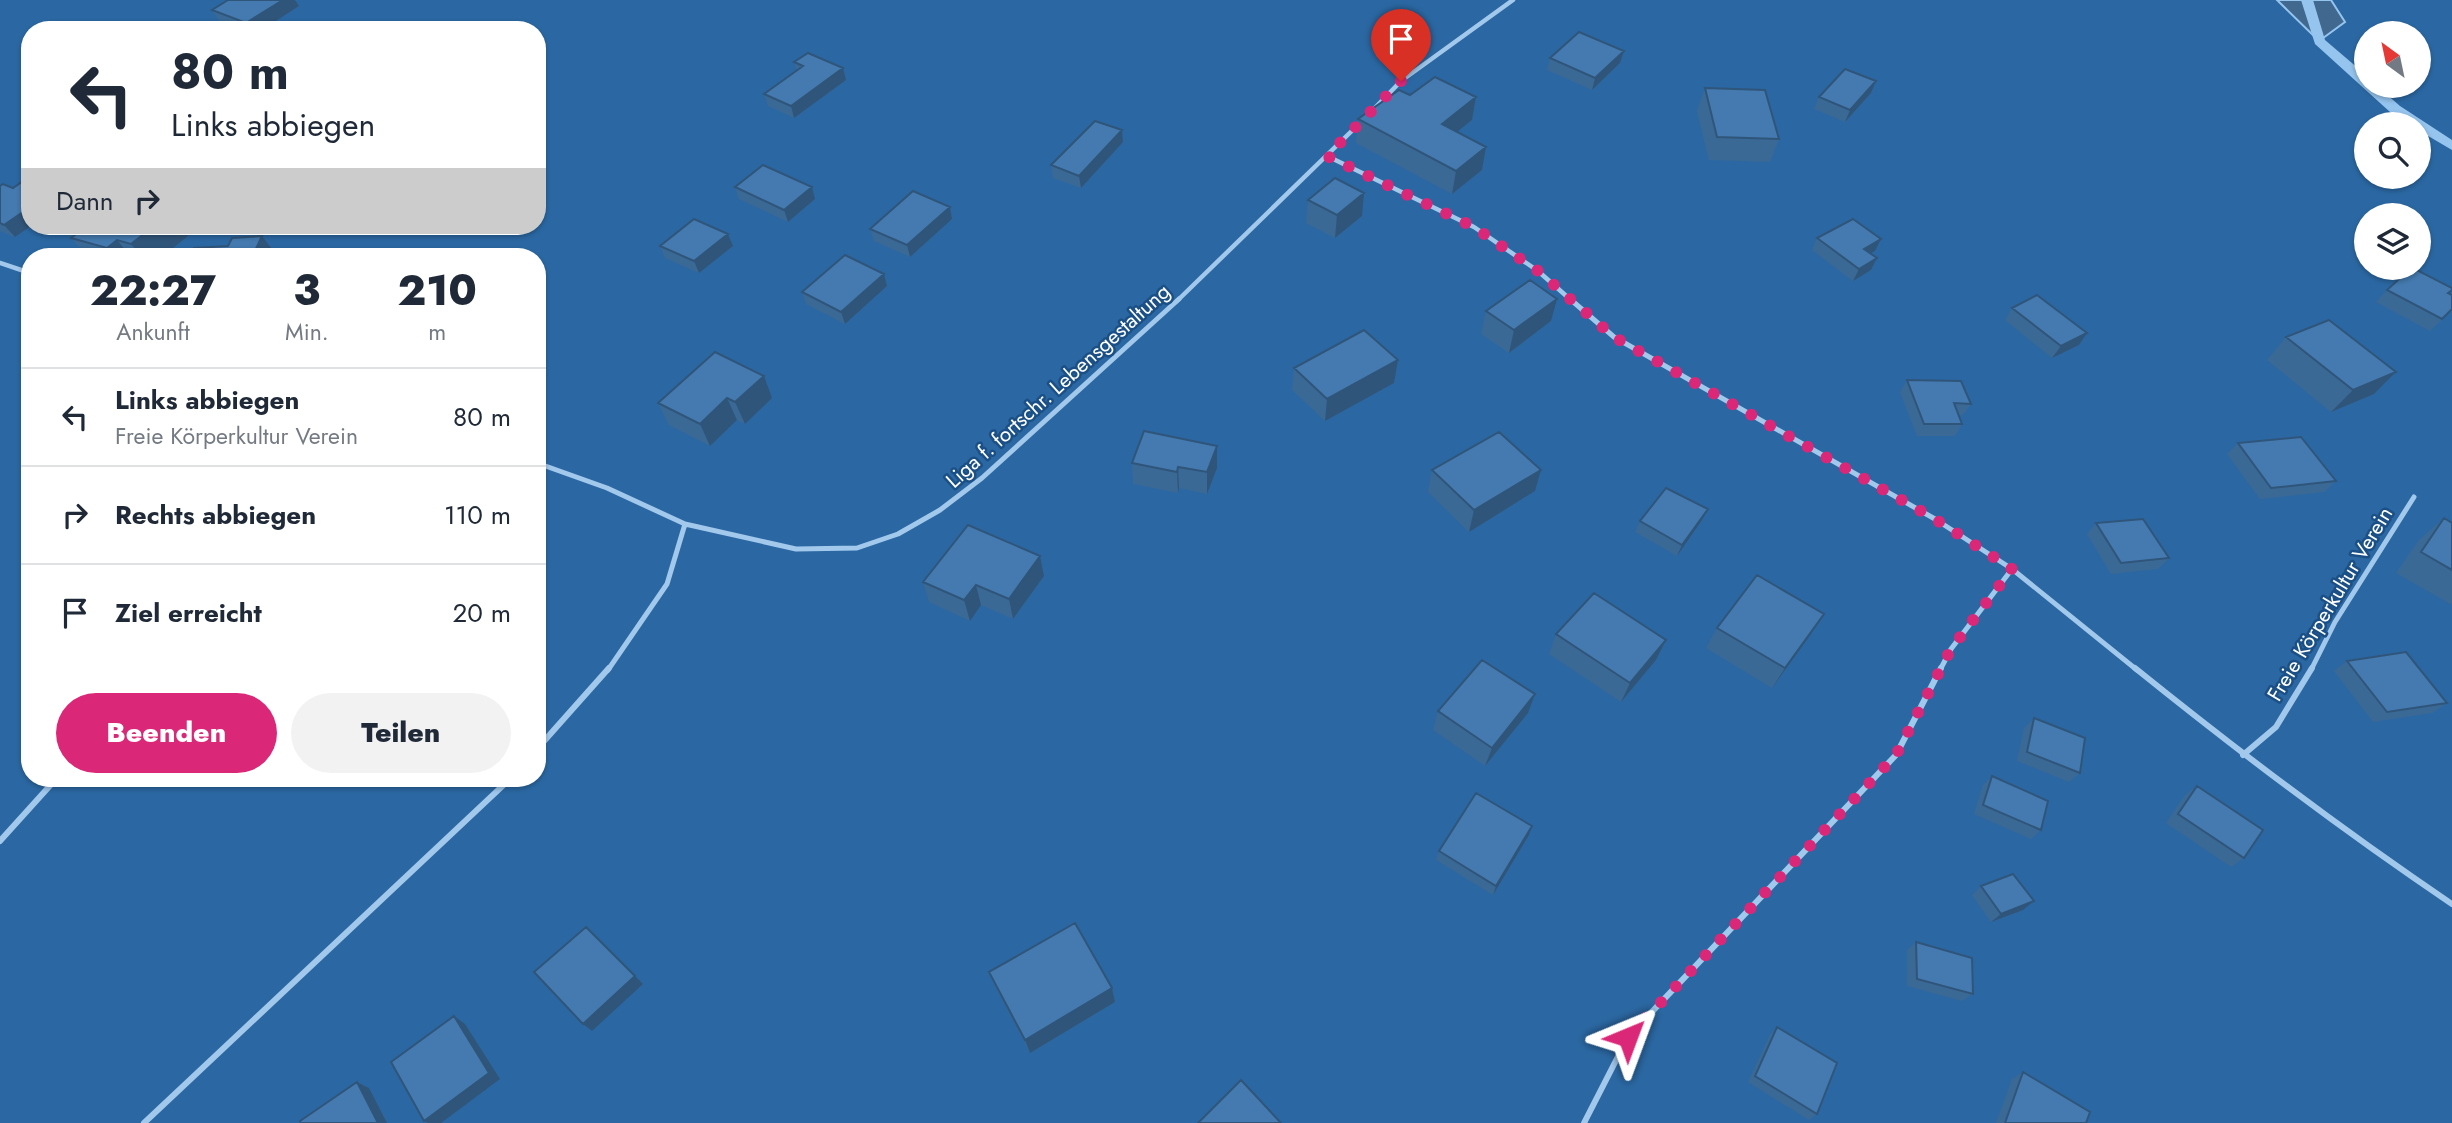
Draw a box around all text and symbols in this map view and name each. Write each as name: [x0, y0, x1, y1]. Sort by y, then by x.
pin: [1371, 9, 1431, 81]
icon: arrive: [1382, 20, 1420, 58]
north arrow: [2354, 21, 2431, 98]
map controls: [2354, 21, 2431, 280]
text: 80 m: [171, 37, 289, 107]
icon: left: [56, 49, 147, 140]
text: Links abbiegen: [171, 102, 375, 148]
button: search: [2354, 112, 2431, 189]
text: Dann: [56, 182, 114, 220]
icon: right: [128, 182, 166, 220]
button: layers: [2354, 203, 2431, 280]
text: 22:27: [90, 260, 216, 321]
text: 3: [293, 260, 320, 321]
text: 210: [398, 260, 477, 321]
street label: Liga f. fortschr. Lebensgestaltung: [939, 277, 1177, 495]
text: Ankunft: [116, 315, 190, 349]
text: Min.: [285, 315, 329, 349]
text: m: [428, 315, 446, 349]
text: Links abbiegen: [115, 381, 299, 419]
icon: left: [56, 398, 94, 436]
text: 80 m: [453, 398, 511, 436]
text: Freie Körperkultur Verein: [115, 419, 358, 453]
icon: right: [56, 496, 94, 534]
text: Rechts abbiegen: [115, 496, 316, 534]
text: 110 m: [444, 496, 511, 534]
street label: Freie Körperkultur Verein: [2260, 501, 2400, 707]
icon: arrive: [56, 594, 94, 632]
text: Ziel erreicht: [115, 594, 262, 632]
text: 20 m: [453, 594, 511, 632]
button: Beenden: [56, 693, 277, 773]
button: Teilen: [291, 693, 511, 773]
position arrow: [1591, 1000, 1665, 1074]

